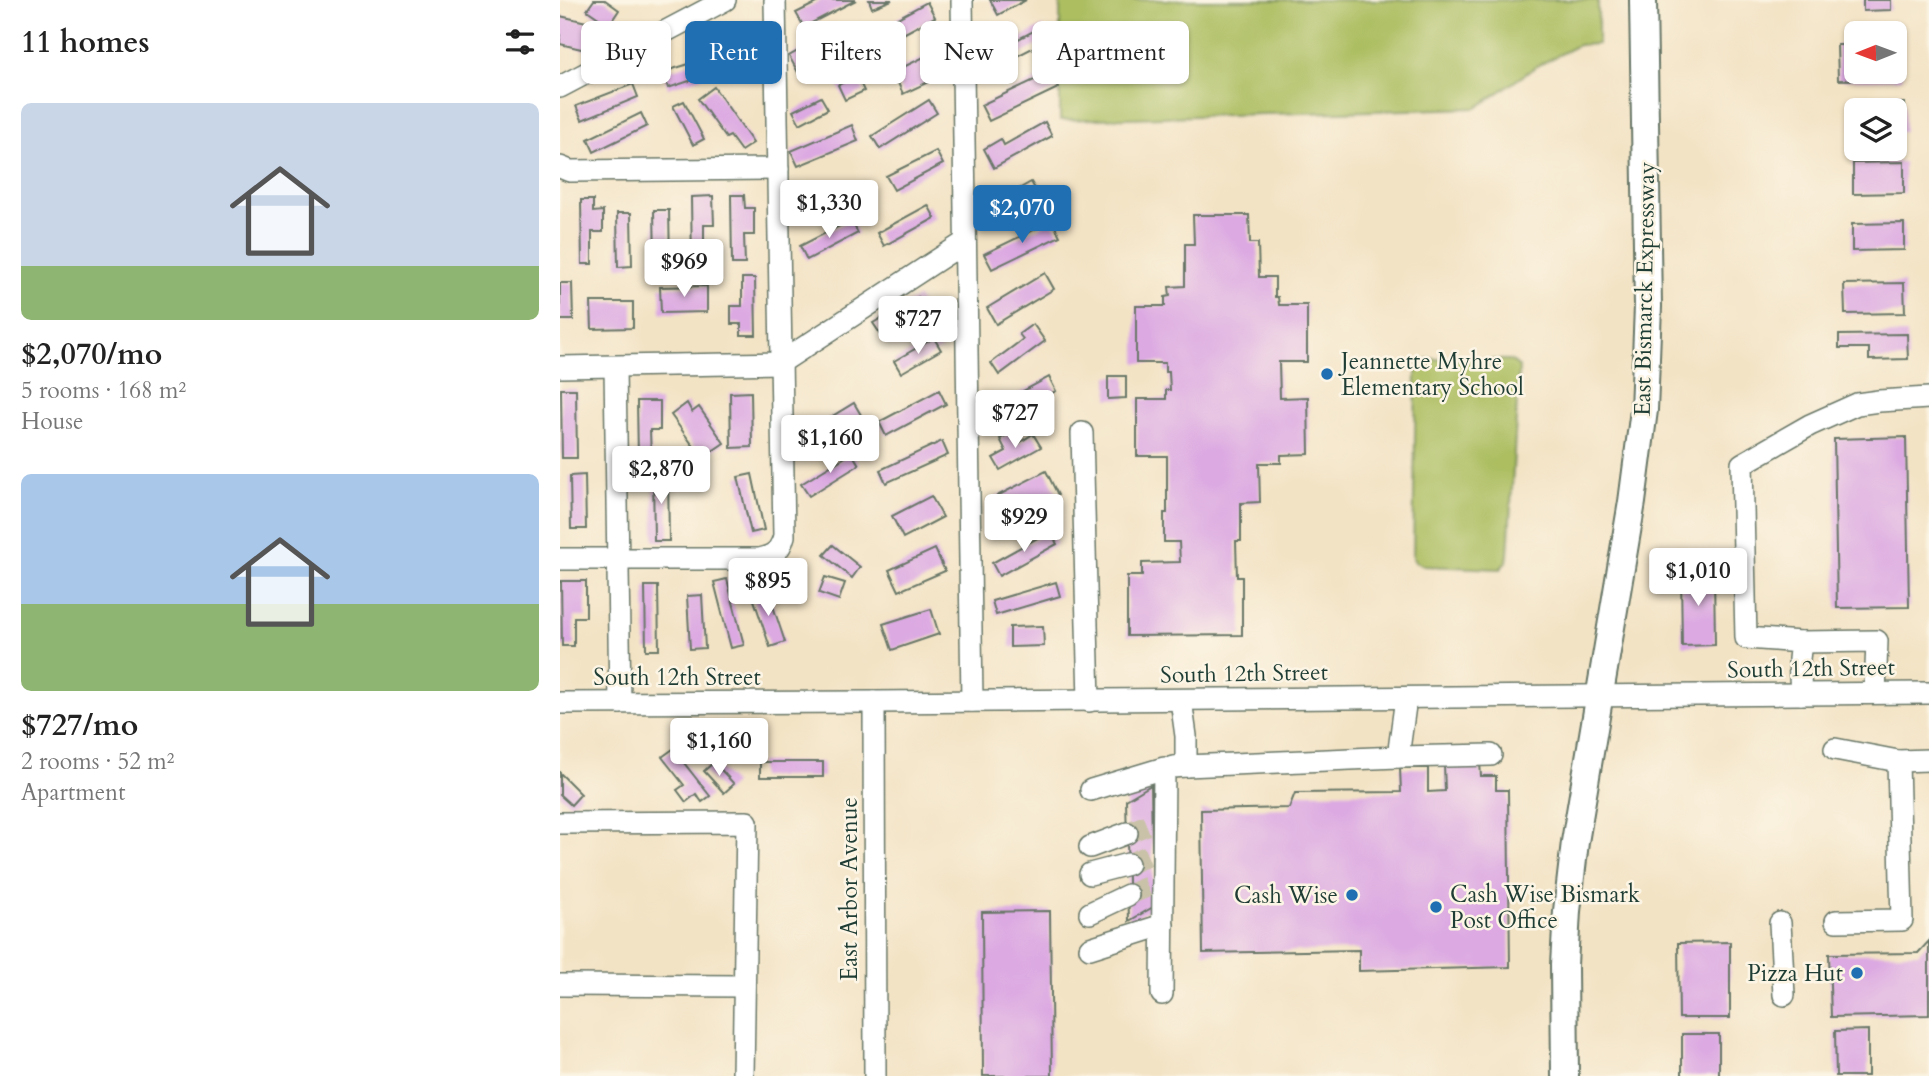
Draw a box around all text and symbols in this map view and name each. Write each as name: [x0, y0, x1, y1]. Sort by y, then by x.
chip: Buy: [581, 21, 671, 84]
chip: Rent: [685, 21, 782, 84]
chip: Filters: [796, 21, 906, 84]
chip: New: [920, 21, 1018, 84]
chip: Apartment: [1032, 21, 1189, 84]
north arrow: [1844, 21, 1908, 84]
map controls: [1844, 21, 1907, 161]
text: 11 homes: [21, 22, 150, 63]
icon: filters: [501, 23, 539, 61]
button: layers: [1844, 98, 1907, 161]
icon: home: [217, 148, 343, 274]
street label: East Bismarck Expressway: [1627, 162, 1662, 416]
pin: $1,330: [772, 180, 886, 240]
pin: $2,070: [965, 186, 1079, 245]
text: $1,330: [796, 187, 862, 218]
text: $2,070: [989, 192, 1055, 223]
pin: $969: [643, 240, 725, 299]
text: $969: [660, 246, 708, 277]
pin: $727: [877, 296, 959, 356]
text: $727: [894, 303, 942, 334]
text: $2,070/mo: [21, 334, 162, 375]
place label: Jeannette Myhre Elementary School: [1338, 346, 1524, 403]
marker: Jeannette Myhre Elementary School: [1319, 366, 1335, 382]
text: 5 rooms · 168 m²: [21, 375, 186, 406]
pin: $727: [974, 391, 1056, 450]
text: $727: [991, 397, 1039, 428]
text: House: [21, 406, 83, 437]
pin: $1,160: [773, 416, 887, 475]
text: $1,160: [797, 422, 863, 453]
pin: $2,870: [604, 447, 718, 506]
text: $2,870: [628, 453, 694, 484]
pin: $929: [983, 494, 1065, 554]
text: $929: [1000, 501, 1048, 532]
icon: home: [217, 519, 343, 645]
pin: $1,010: [1641, 548, 1755, 608]
text: $1,010: [1665, 555, 1731, 586]
pin: $895: [727, 558, 809, 618]
text: $895: [744, 565, 792, 596]
street label: South 12th Street: [1727, 652, 1895, 685]
street label: South 12th Street: [1160, 657, 1328, 690]
street label: South 12th Street: [593, 662, 761, 693]
text: $727/mo: [21, 705, 138, 746]
pin: $1,160: [662, 718, 776, 778]
text: $1,160: [686, 725, 752, 756]
text: 2 rooms · 52 m²: [21, 746, 174, 777]
text: Apartment: [21, 777, 125, 808]
street label: East Arbor Avenue: [834, 797, 865, 981]
place label: Cash Wise Bismark Post Office: [1450, 879, 1641, 936]
place label: Cash Wise: [1234, 880, 1338, 911]
marker: Cash Wise: [1344, 887, 1360, 903]
marker: Cash Wise Bismark Post Office: [1428, 899, 1444, 915]
place label: Pizza Hut: [1747, 958, 1843, 989]
marker: Pizza Hut: [1849, 965, 1865, 981]

